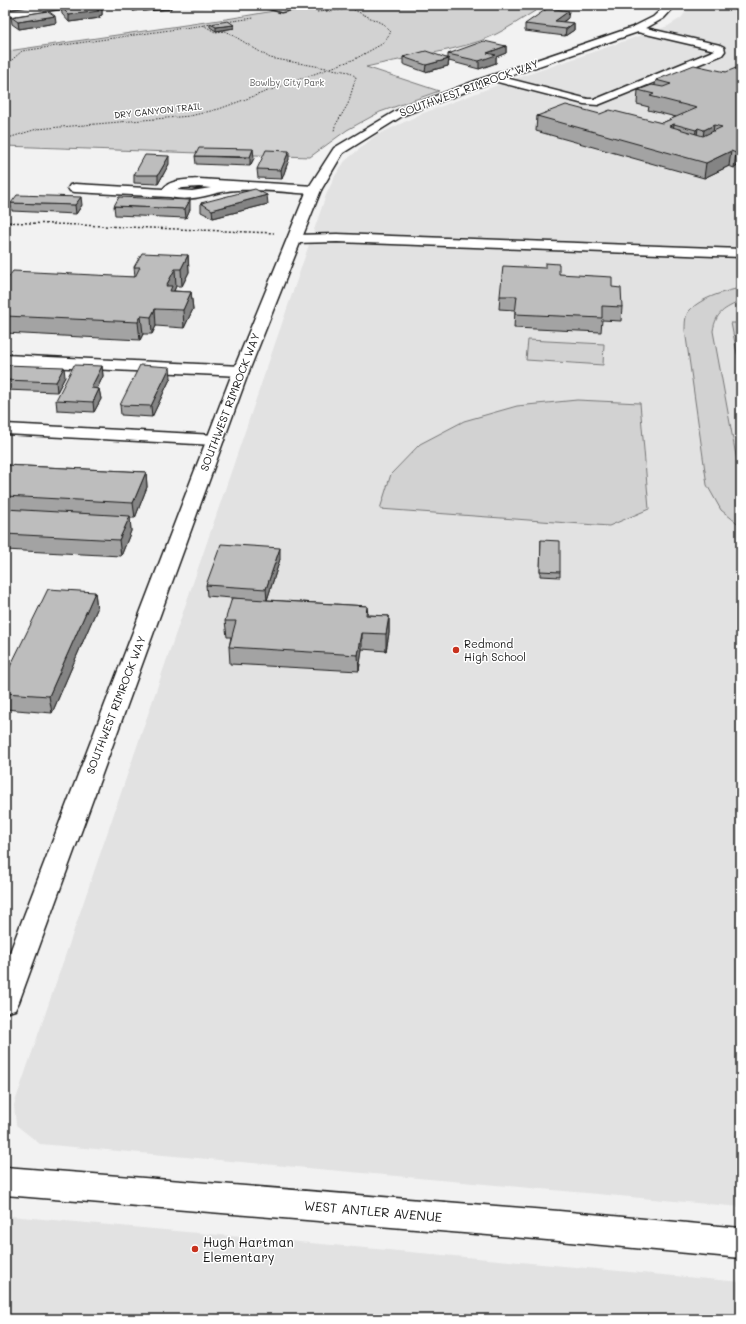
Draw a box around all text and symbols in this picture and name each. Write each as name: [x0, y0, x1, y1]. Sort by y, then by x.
street label: SOUTHWEST RIMROCK WAY: [397, 55, 540, 120]
park label: Bowlby City Park: [250, 77, 325, 88]
street label: DRY CANYON TRAIL: [113, 100, 203, 121]
street label: SOUTHWEST RIMROCK WAY: [196, 331, 263, 473]
street label: SOUTHWEST RIMROCK WAY: [82, 634, 149, 776]
place label: Redmond High School: [464, 636, 526, 664]
marker: Redmond High School: [451, 645, 461, 655]
street label: WEST ANTLER AVENUE: [303, 1196, 443, 1225]
place label: Hugh Hartman Elementary: [203, 1233, 294, 1265]
marker: Hugh Hartman Elementary: [190, 1244, 200, 1254]

